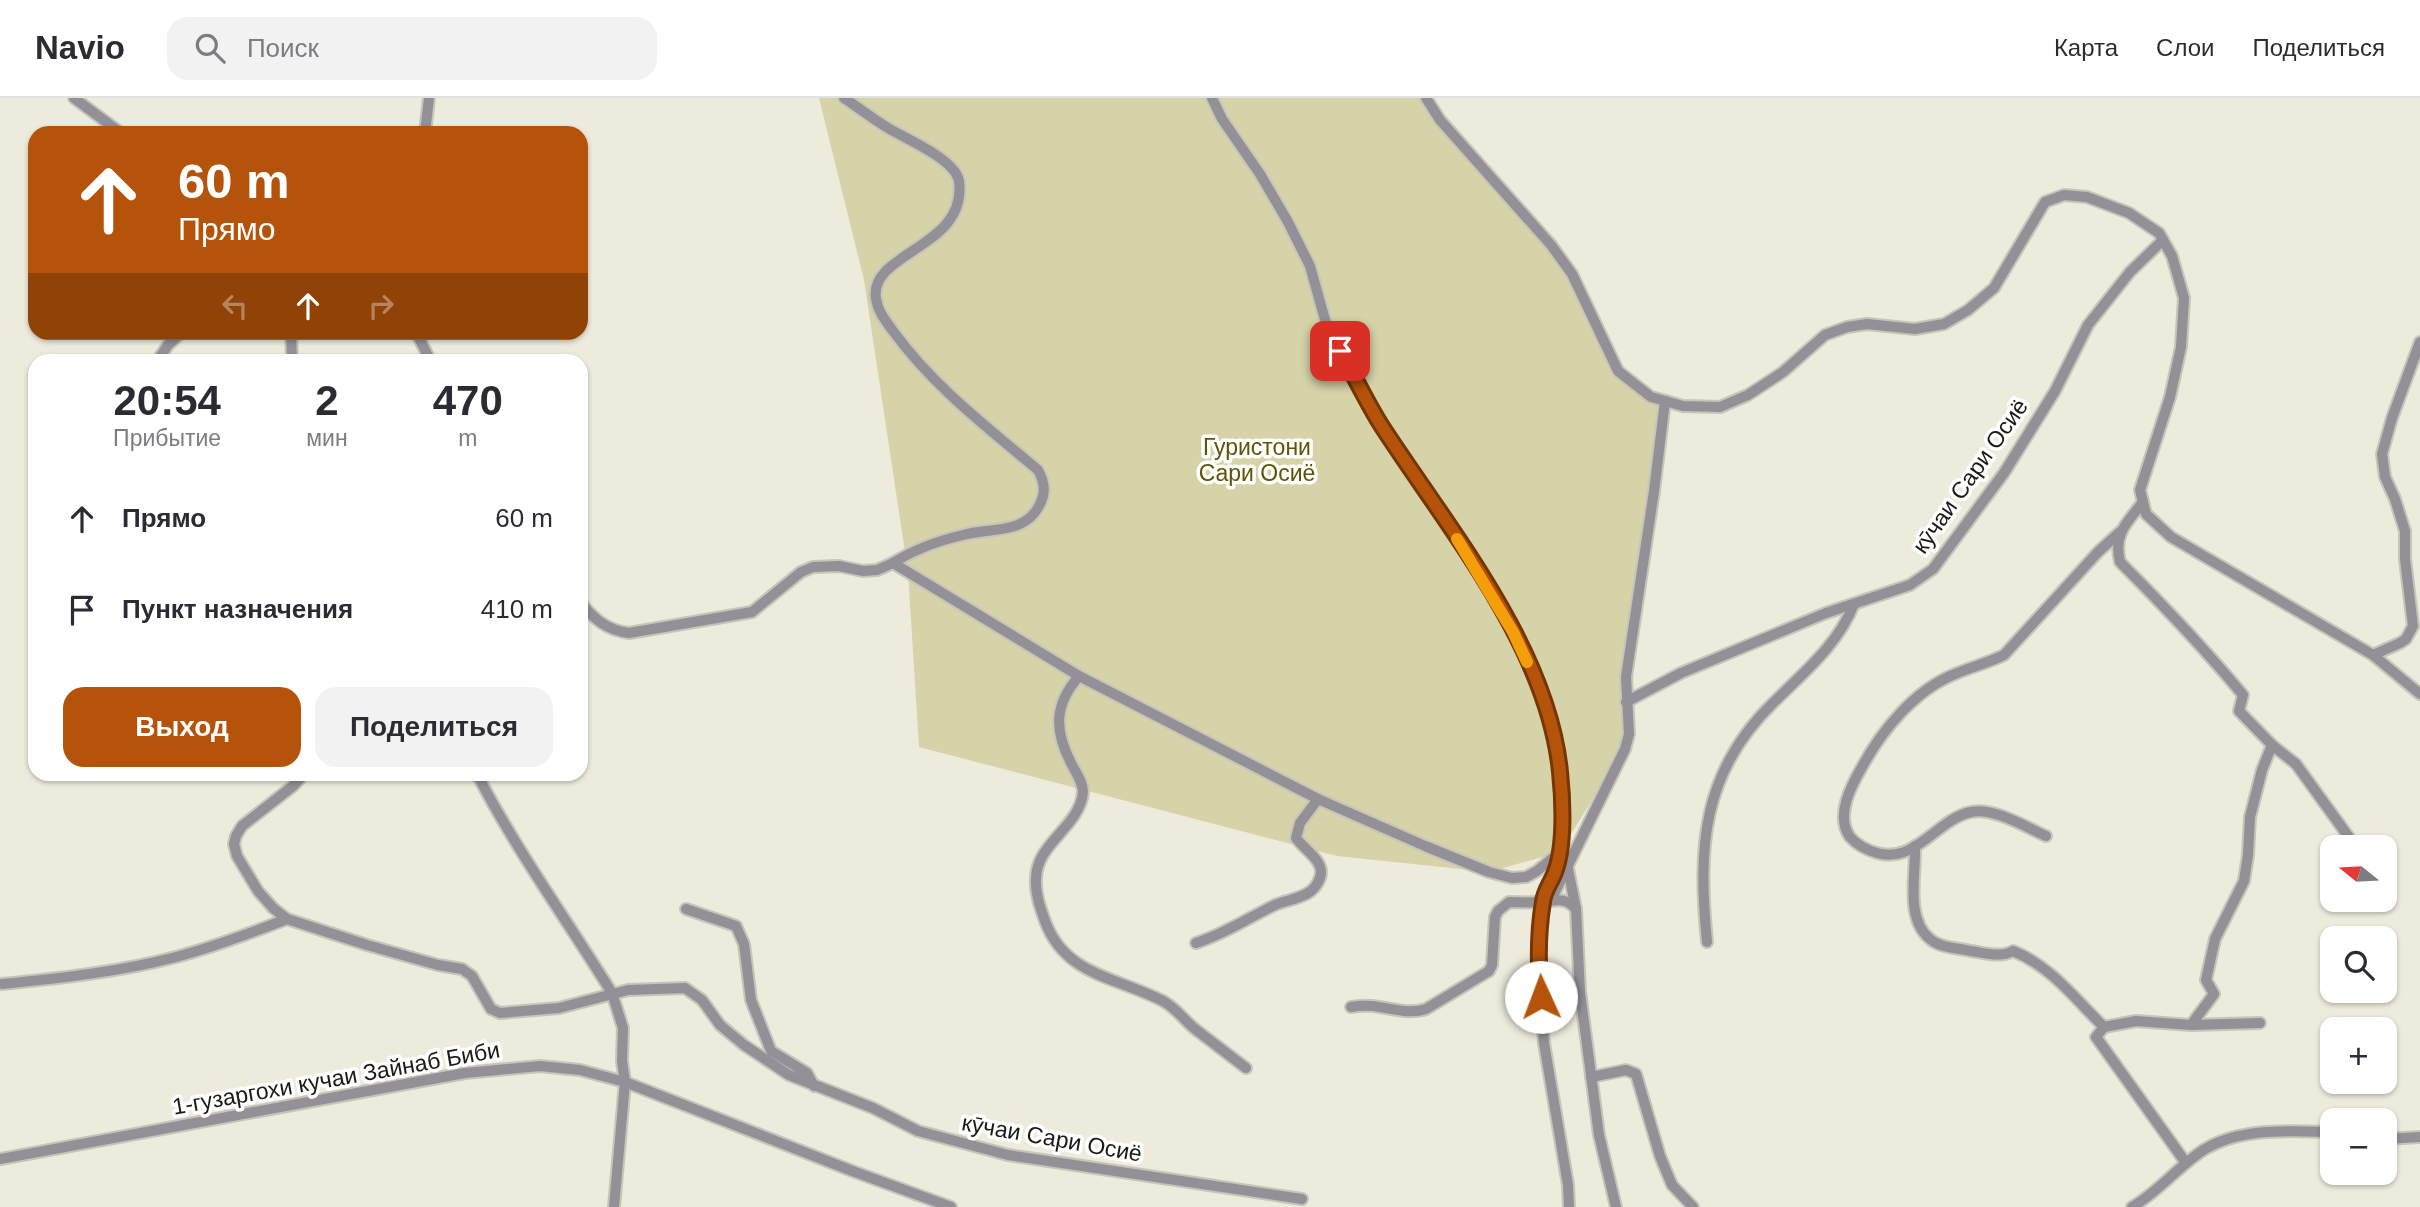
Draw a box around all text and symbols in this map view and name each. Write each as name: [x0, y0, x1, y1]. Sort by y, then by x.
search box: [167, 17, 657, 80]
text: Navio: [35, 29, 125, 66]
icon: search: [191, 29, 229, 67]
text: Поиск: [247, 33, 319, 63]
text: Карта: [2054, 34, 2118, 61]
text: Слои: [2156, 34, 2214, 61]
text: Поделиться: [2252, 34, 2385, 61]
icon: ahead: [63, 154, 154, 245]
text: 60 m: [178, 154, 290, 208]
text: Прямо: [178, 211, 276, 247]
icon: left: [216, 287, 254, 325]
icon: ahead: [289, 287, 327, 325]
icon: right: [362, 287, 400, 325]
pin: [1310, 321, 1370, 381]
icon: arrive: [1321, 332, 1359, 370]
text: 20:54: [113, 377, 221, 424]
text: 2: [315, 377, 339, 424]
text: 470: [433, 377, 503, 424]
street label: кӯчаи Сари Осиё: [1907, 394, 2033, 558]
text: Прибытие: [113, 425, 221, 451]
text: мин: [306, 425, 348, 451]
text: m: [458, 425, 477, 451]
park label: Гуристони Сари Осиё: [1199, 434, 1315, 486]
icon: ahead: [63, 500, 101, 538]
text: Прямо: [122, 503, 206, 533]
text: 60 m: [495, 503, 553, 533]
icon: arrive: [63, 591, 101, 629]
text: Пункт назначения: [122, 594, 353, 624]
text: 410 m: [481, 594, 553, 624]
button: Выход: [63, 687, 301, 767]
button: Поделиться: [315, 687, 553, 767]
north arrow: [2320, 835, 2398, 912]
map controls: [2320, 835, 2397, 1185]
button: search: [2320, 926, 2397, 1003]
position arrow: [1504, 960, 1578, 1034]
button: +: [2320, 1017, 2397, 1094]
street label: 1-гузаргохи кучаи Зайнаб Биби: [170, 1036, 502, 1120]
button: −: [2320, 1108, 2397, 1185]
street label: кӯчаи Сари Осиё: [960, 1109, 1144, 1167]

